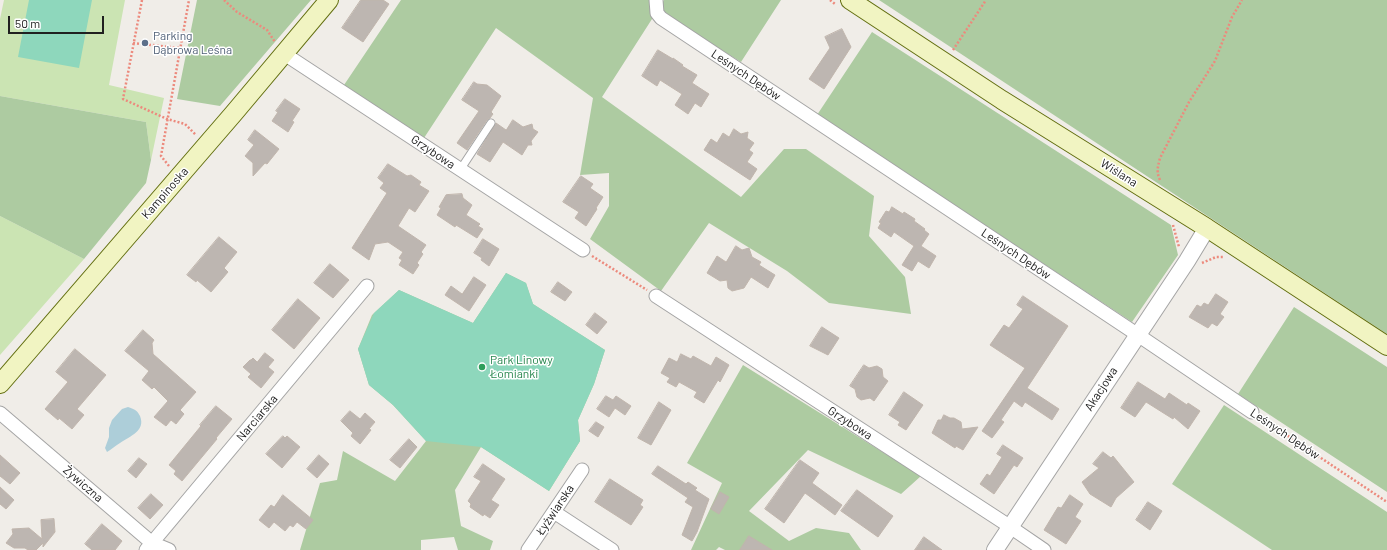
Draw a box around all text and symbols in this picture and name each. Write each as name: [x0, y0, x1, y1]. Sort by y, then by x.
scale bar: [10, 8, 106, 34]
text: 50 m: [15, 16, 40, 30]
place label: Parking Dąbrowa Leśna: [153, 29, 232, 57]
marker: Parking Dąbrowa Leśna: [140, 38, 150, 48]
street label: Leśnych Dębów: [708, 46, 784, 104]
street label: Grzybowa: [408, 132, 458, 172]
street label: Wiślana: [1098, 156, 1140, 190]
street label: Kampinoska: [139, 164, 191, 222]
street label: Leśnych Dębów: [978, 225, 1054, 283]
place label: Park Linowy Łomianki: [490, 353, 553, 381]
marker: Park Linowy Łomianki: [477, 362, 487, 372]
street label: Akacjowa: [1081, 364, 1121, 414]
street label: Narciarska: [233, 392, 281, 444]
street label: Grzybowa: [825, 403, 875, 443]
street label: Leśnych Dębów: [1247, 405, 1323, 463]
street label: Żywiczna: [60, 463, 106, 505]
street label: Łyżwiarska: [533, 482, 577, 538]

